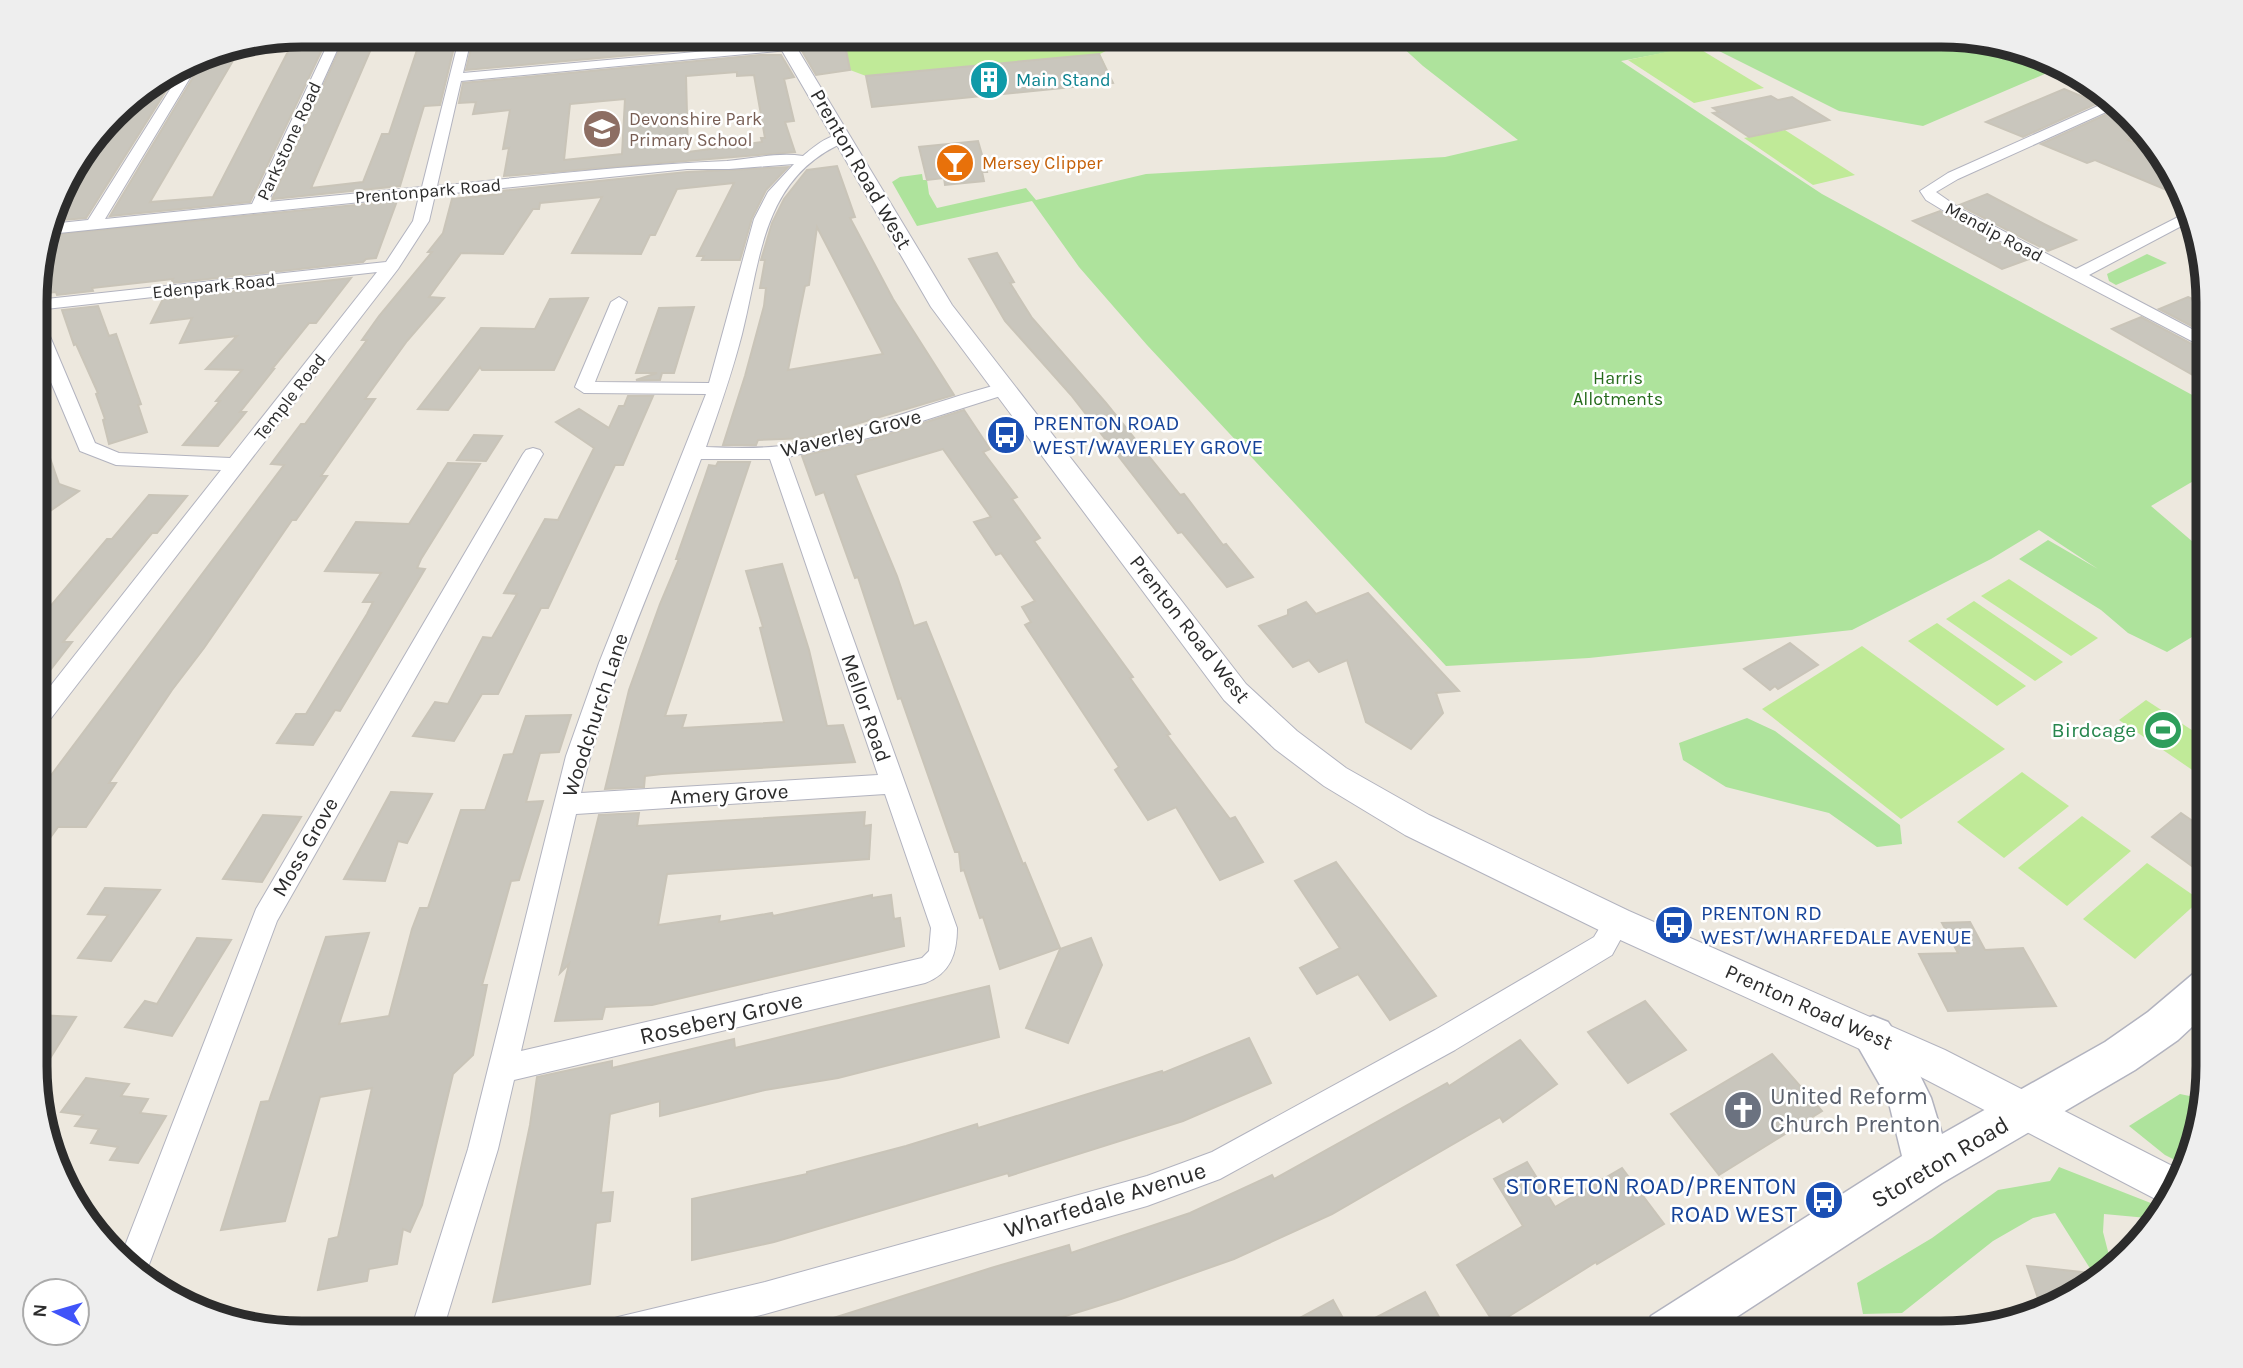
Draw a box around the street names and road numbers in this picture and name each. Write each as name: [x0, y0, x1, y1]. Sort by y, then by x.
street label: Parkstone Road: [252, 78, 326, 204]
street label: Prenton Road West: [805, 85, 917, 253]
street label: Prentonpark Road: [354, 174, 502, 208]
street label: Mendip Road: [1941, 197, 2047, 267]
street label: Edenpark Road: [151, 269, 277, 303]
street label: Temple Road: [249, 349, 331, 445]
street label: Waverley Grove: [778, 404, 924, 462]
street label: Prenton Road West: [1125, 550, 1255, 708]
street label: Woodchurch Lane: [557, 630, 633, 800]
street label: Mellor Road: [836, 651, 896, 765]
street label: Amery Grove: [669, 779, 789, 809]
street label: Moss Grove: [267, 793, 343, 901]
street label: Prenton Road West: [1722, 959, 1897, 1055]
street label: Rosebery Grove: [637, 986, 805, 1050]
street label: Storeton Road: [1866, 1110, 2014, 1214]
street label: Wharfedale Avenue: [1001, 1156, 1209, 1244]

